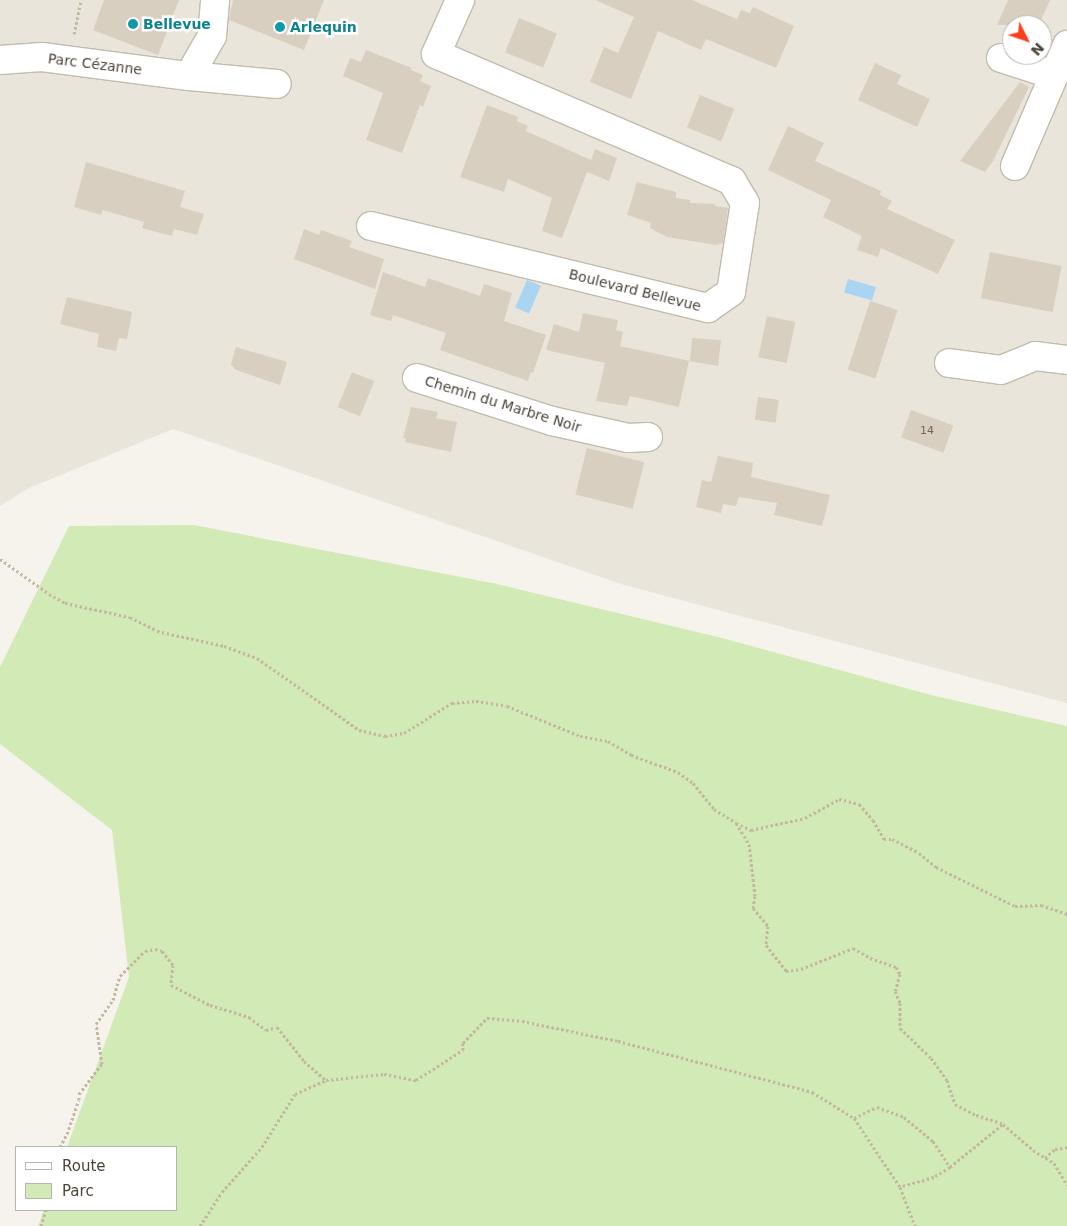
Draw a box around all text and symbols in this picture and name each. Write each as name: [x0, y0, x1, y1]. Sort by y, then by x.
north arrow: [1002, 15, 1052, 65]
place label: Bellevue: [143, 16, 211, 32]
marker: Bellevue: [127, 18, 139, 30]
place label: Arlequin: [290, 19, 357, 35]
marker: Arlequin: [274, 21, 286, 33]
text: N: [1028, 40, 1047, 59]
street label: Parc Cézanne: [47, 50, 143, 78]
street label: Boulevard Bellevue: [567, 265, 703, 315]
street label: Chemin du Marbre Noir: [423, 372, 583, 436]
house number: 14: [920, 424, 934, 438]
legend: [15, 1146, 178, 1211]
text: Route: [62, 1157, 106, 1175]
text: Parc: [62, 1182, 94, 1200]

